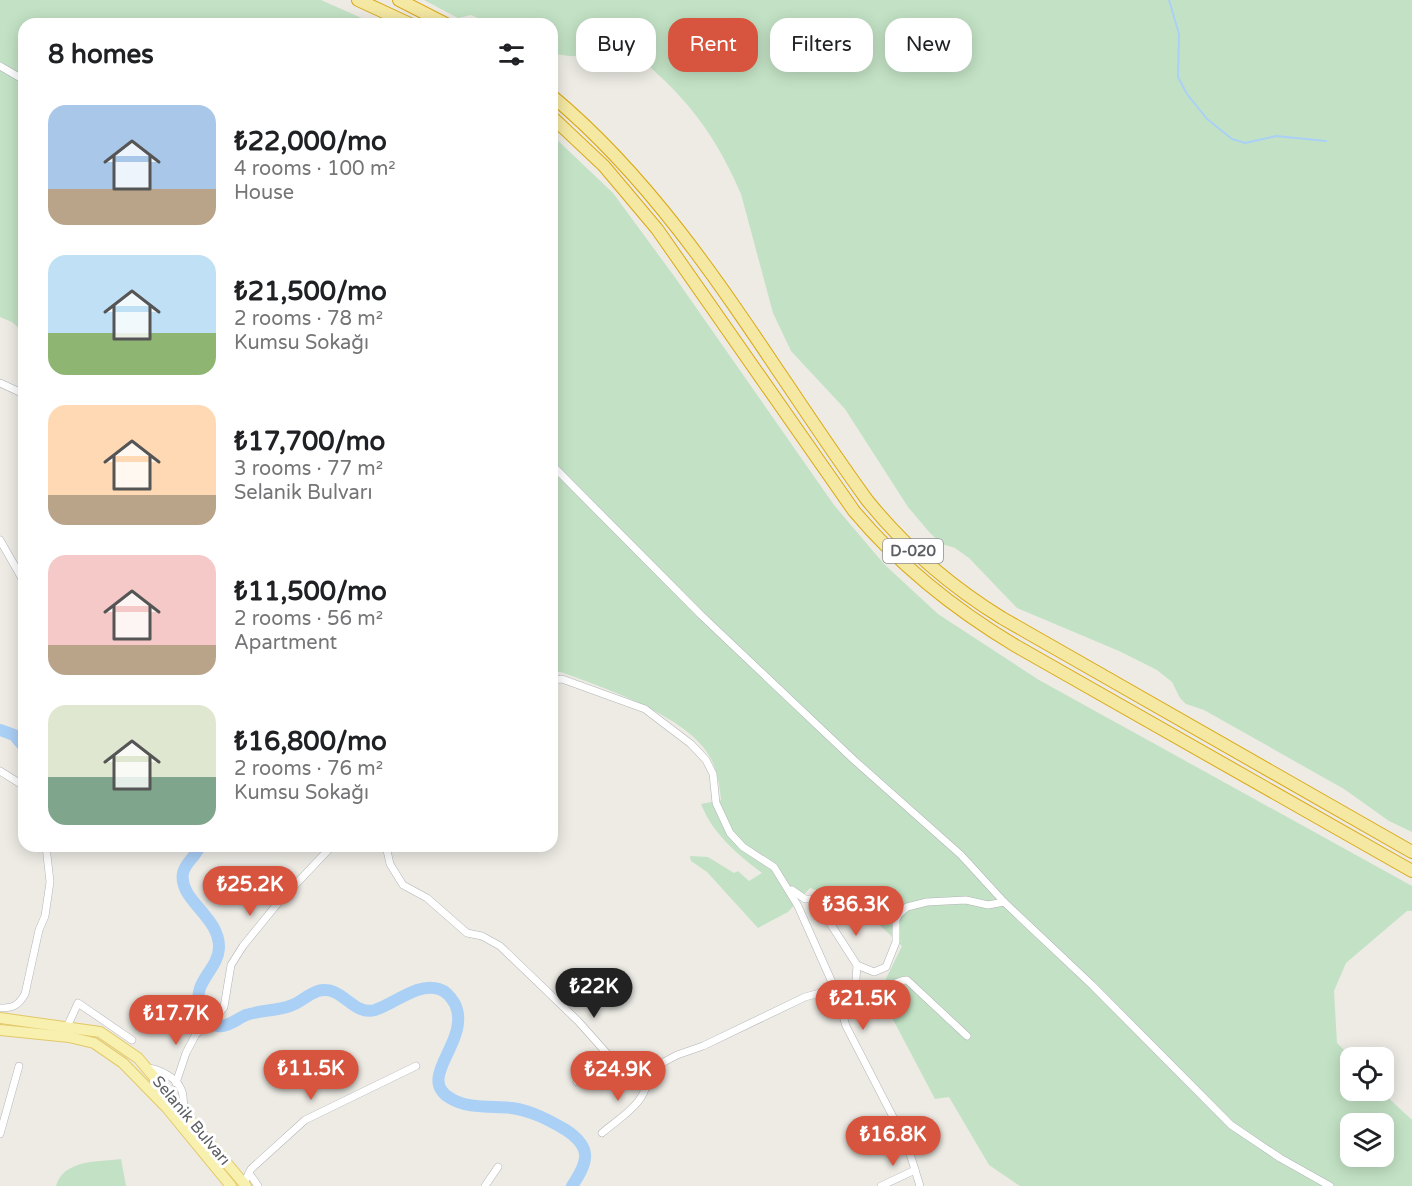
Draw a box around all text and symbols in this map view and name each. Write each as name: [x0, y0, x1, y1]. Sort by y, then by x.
chip: Buy: [576, 18, 656, 72]
chip: Rent: [668, 18, 758, 72]
chip: Filters: [770, 18, 873, 72]
chip: New: [885, 18, 972, 72]
icon: filters: [495, 38, 528, 71]
text: 8 homes: [48, 39, 154, 70]
text: ₺22,000/mo: [234, 126, 387, 157]
icon: home: [96, 129, 168, 201]
text: 4 rooms · 100 m²: [234, 157, 396, 181]
text: House: [234, 181, 294, 205]
text: ₺21,500/mo: [234, 276, 387, 307]
icon: home: [96, 279, 168, 351]
text: 2 rooms · 78 m²: [234, 307, 383, 331]
text: Kumsu Sokağı: [234, 331, 369, 355]
text: ₺17,700/mo: [234, 426, 385, 457]
icon: home: [96, 429, 168, 501]
text: 3 rooms · 77 m²: [234, 457, 383, 481]
text: Selanik Bulvarı: [234, 481, 372, 505]
road number: D-020: [883, 539, 943, 563]
text: ₺11,500/mo: [234, 576, 387, 607]
icon: home: [96, 579, 168, 651]
text: 2 rooms · 56 m²: [234, 607, 383, 631]
text: Apartment: [234, 631, 337, 655]
text: ₺16,800/mo: [234, 726, 387, 757]
icon: home: [96, 729, 168, 801]
text: 2 rooms · 76 m²: [234, 757, 383, 781]
text: Kumsu Sokağı: [234, 781, 369, 805]
pin: ₺25.2K: [201, 866, 299, 917]
text: ₺25.2K: [217, 873, 283, 897]
pin: ₺36.3K: [807, 886, 905, 937]
text: ₺36.3K: [823, 893, 889, 917]
pin: ₺22K: [558, 968, 630, 1019]
text: ₺22K: [569, 975, 619, 999]
pin: ₺21.5K: [814, 980, 912, 1031]
text: ₺21.5K: [830, 987, 896, 1011]
pin: ₺17.7K: [127, 995, 225, 1046]
text: ₺17.7K: [143, 1002, 209, 1026]
map controls: [1340, 1047, 1394, 1167]
button: locate: [1340, 1047, 1394, 1101]
pin: ₺11.5K: [262, 1050, 360, 1101]
pin: ₺24.9K: [569, 1051, 667, 1102]
text: ₺11.5K: [278, 1057, 344, 1081]
text: ₺24.9K: [585, 1058, 651, 1082]
street label: Selanik Bulvarı: [148, 1072, 234, 1169]
button: layers: [1340, 1113, 1394, 1167]
pin: ₺16.8K: [844, 1116, 942, 1167]
text: ₺16.8K: [860, 1123, 926, 1147]

